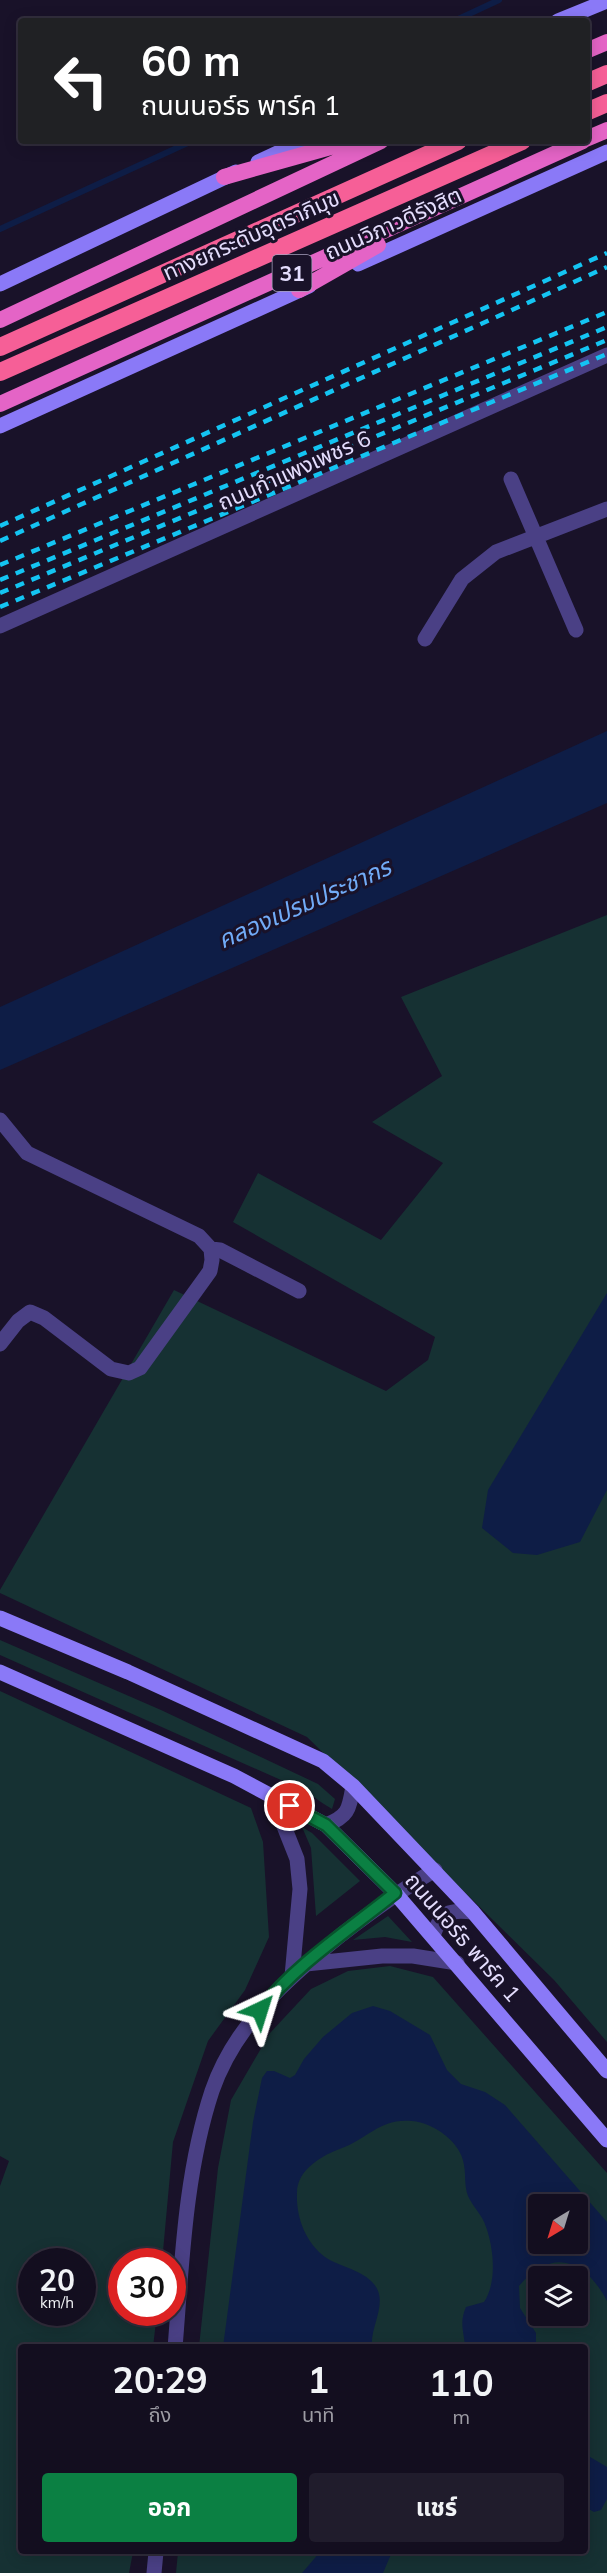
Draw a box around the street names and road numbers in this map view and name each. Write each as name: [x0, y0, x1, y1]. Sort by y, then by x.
street label: ถนนวิภาวดีรังสิต: [320, 180, 466, 266]
street label: ทางยกระดับอุตราภิมุข: [158, 183, 344, 287]
road number: 31: [272, 255, 312, 291]
street label: ถนนกำแพงเพชร 6: [213, 424, 375, 516]
street label: ถนนนอร์ธ พาร์ค 1: [399, 1867, 527, 2007]

